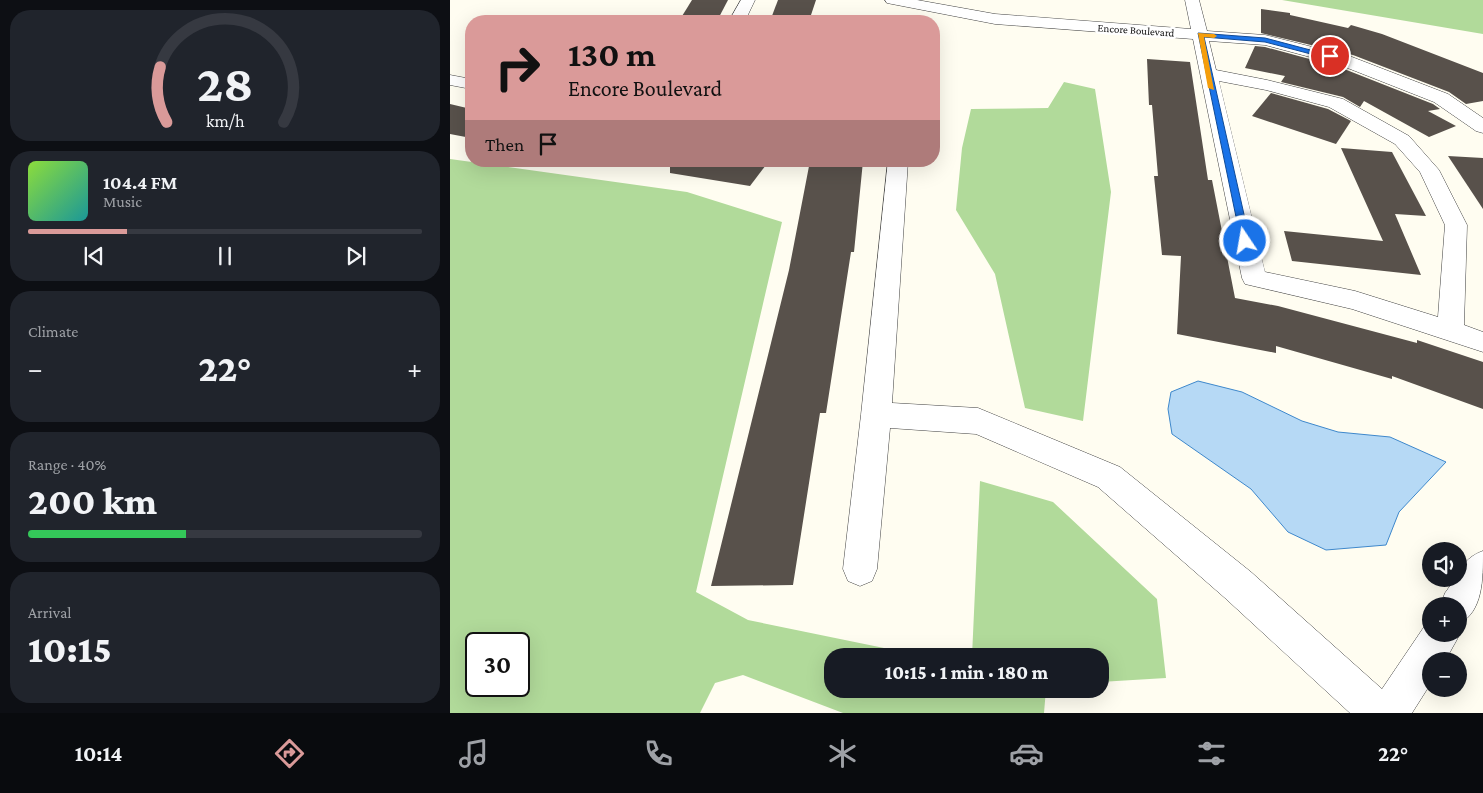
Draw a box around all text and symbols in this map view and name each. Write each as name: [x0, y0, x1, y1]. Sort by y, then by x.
street label: Encore Boulevard: [1097, 21, 1175, 39]
icon: right: [485, 35, 550, 100]
text: 130 m: [568, 35, 656, 74]
pin: [1309, 35, 1351, 77]
icon: arrive: [1316, 42, 1344, 70]
text: 28: [197, 54, 253, 112]
text: Encore Boulevard: [568, 76, 722, 101]
text: km/h: [206, 111, 245, 131]
icon: arrive: [534, 130, 562, 158]
text: Then: [485, 134, 524, 155]
text: 104.4 FM: [103, 172, 177, 193]
text: Music: [103, 193, 142, 210]
position arrow: [1218, 214, 1270, 266]
icon: previous: [80, 242, 108, 270]
icon: pause: [211, 242, 239, 270]
icon: next: [342, 242, 370, 270]
text: Climate: [28, 323, 78, 340]
text: 22°: [198, 347, 252, 389]
text: −: [28, 353, 43, 384]
text: +: [407, 353, 422, 384]
text: Range · 40%: [28, 456, 106, 473]
text: 200 km: [28, 480, 157, 522]
map controls: [1422, 542, 1467, 697]
button: sound: [1422, 542, 1467, 587]
button: +: [1422, 597, 1467, 642]
text: Arrival: [28, 604, 72, 621]
text: 10:15: [28, 628, 112, 670]
speed limit sign: 30: [465, 632, 530, 697]
button: −: [1422, 652, 1467, 697]
text: 10:15 · 1 min · 180 m: [885, 662, 1048, 683]
icon: directions: [272, 736, 307, 771]
icon: music: [456, 736, 491, 771]
icon: phone: [641, 736, 676, 771]
icon: climate: [825, 736, 860, 771]
icon: car: [1009, 736, 1044, 771]
icon: filters: [1194, 736, 1229, 771]
text: 10:14: [75, 741, 122, 766]
text: 22°: [1378, 741, 1408, 766]

